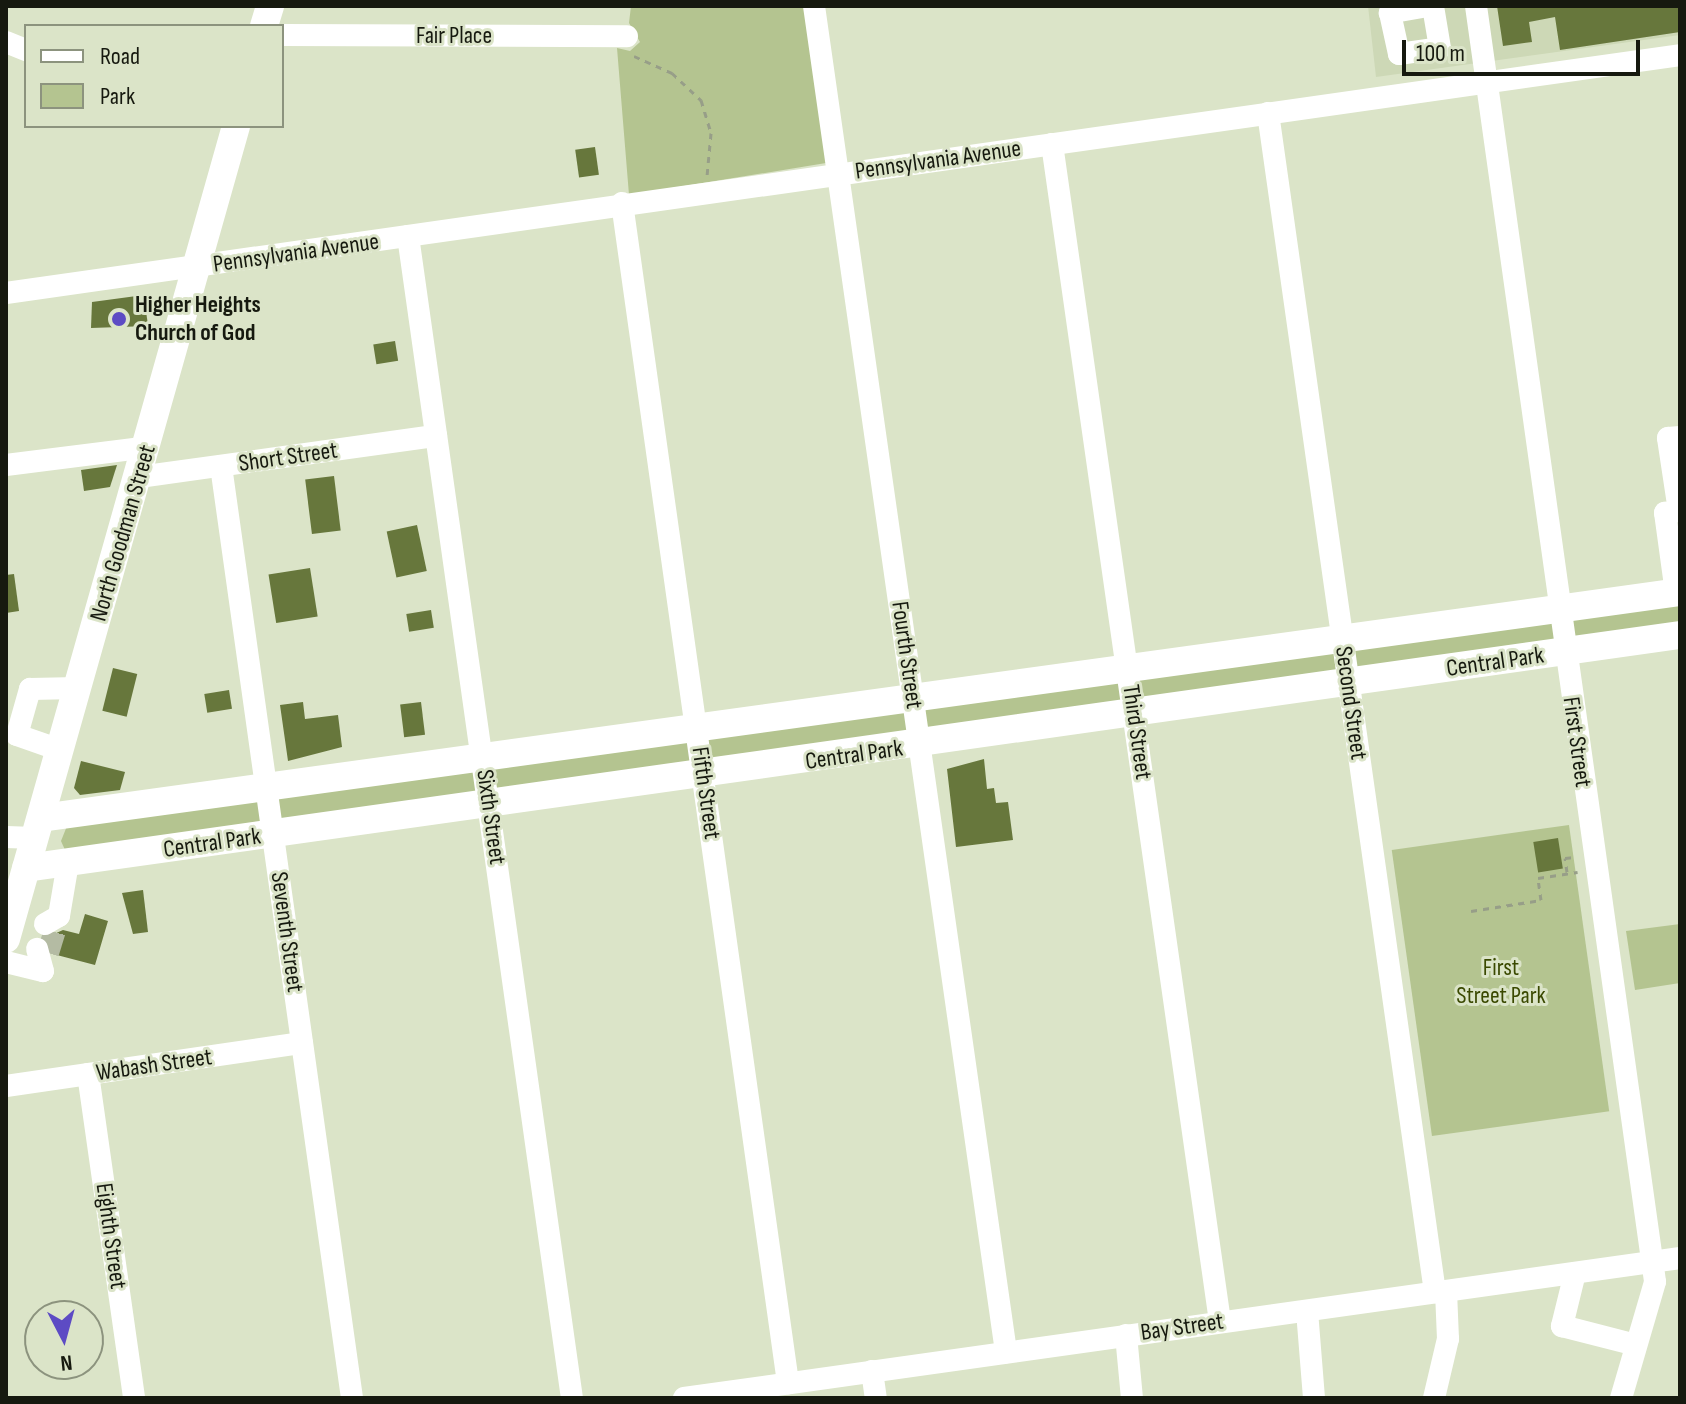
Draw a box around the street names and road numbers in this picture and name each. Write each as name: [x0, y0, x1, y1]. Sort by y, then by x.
street label: Fair Place: [416, 22, 492, 50]
street label: Pennsylvania Avenue: [853, 134, 1023, 186]
street label: Pennsylvania Avenue: [211, 227, 381, 279]
street label: Short Street: [237, 436, 339, 478]
street label: North Goodman Street: [84, 442, 162, 624]
street label: Fourth Street: [885, 600, 929, 710]
street label: Central Park: [1444, 641, 1546, 683]
street label: Second Street: [1329, 644, 1373, 762]
street label: Third Street: [1116, 683, 1158, 781]
street label: First Street: [1556, 695, 1598, 789]
street label: Central Park: [803, 734, 905, 776]
street label: Fifth Street: [685, 745, 727, 841]
street label: Sixth Street: [470, 768, 512, 866]
street label: Central Park: [161, 822, 263, 864]
street label: Seventh Street: [264, 870, 310, 994]
street label: Wabash Street: [94, 1043, 214, 1087]
street label: Eighth Street: [89, 1181, 133, 1291]
street label: Bay Street: [1139, 1307, 1225, 1347]

